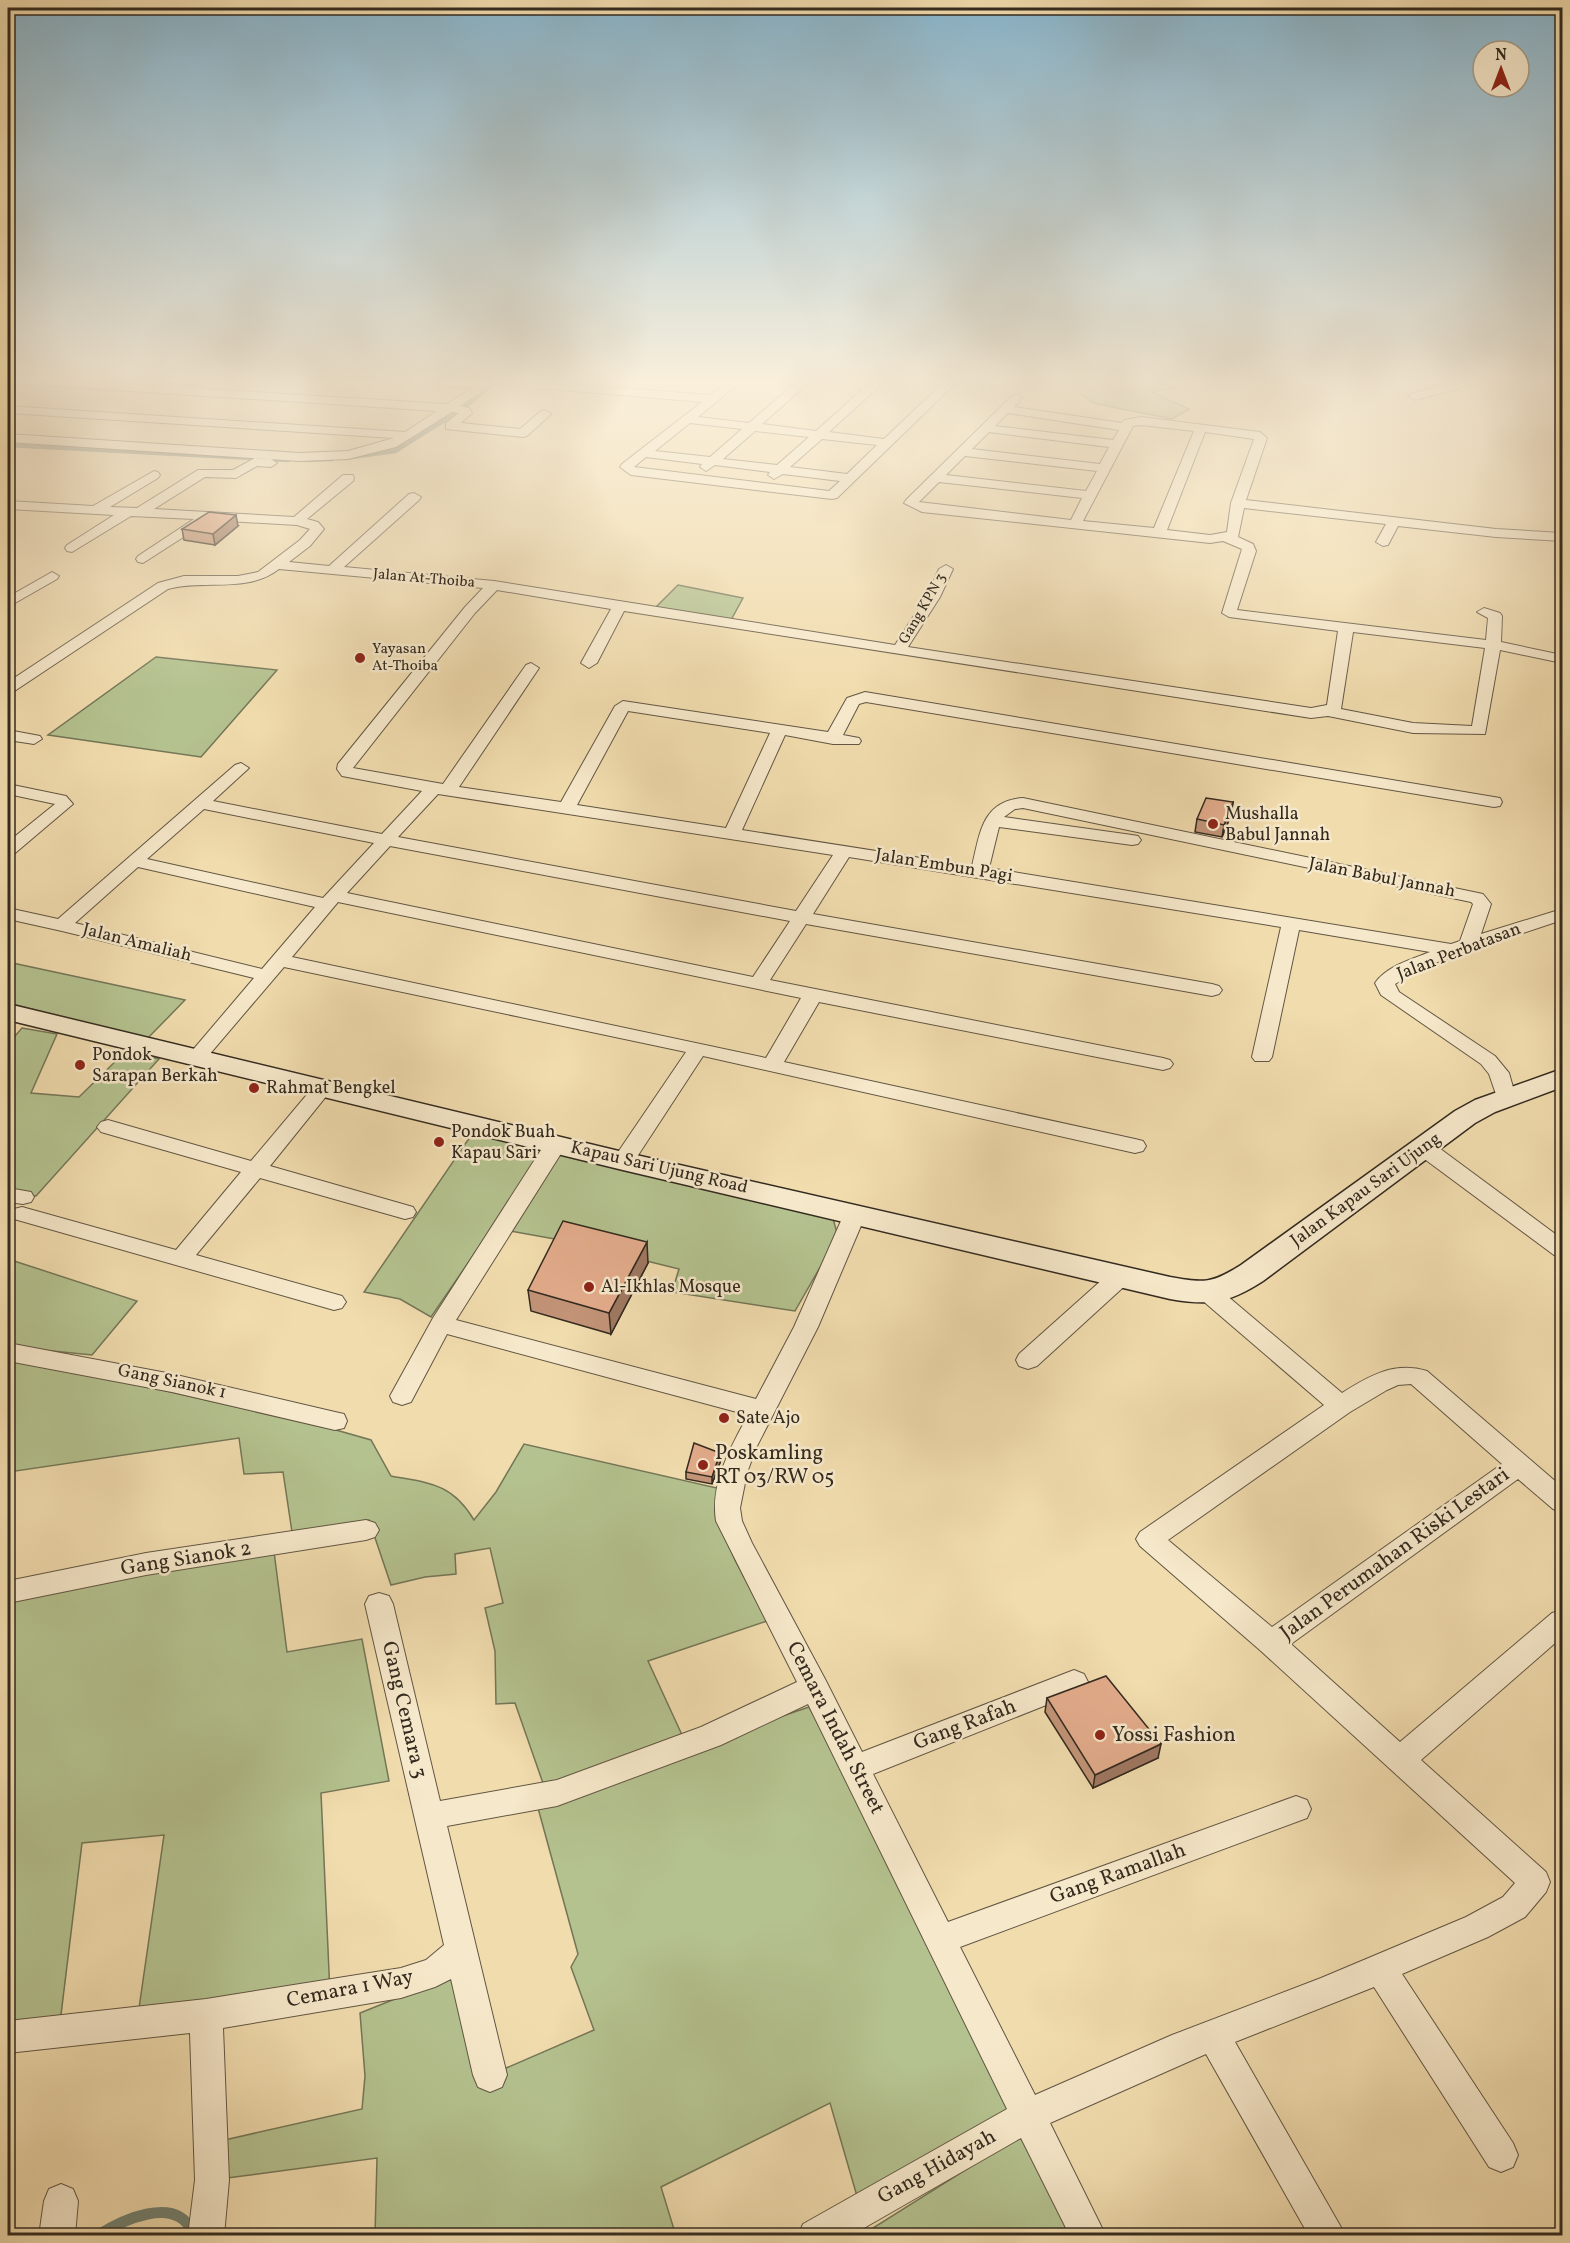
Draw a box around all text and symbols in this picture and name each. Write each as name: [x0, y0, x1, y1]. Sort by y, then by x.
north arrow: [1471, 39, 1531, 99]
text: N: [1495, 45, 1507, 67]
street label: Jalan At-Thoiba: [372, 564, 476, 594]
street label: Gang KPN 3: [894, 570, 952, 648]
place label: Yayasan At-Thoiba: [372, 639, 438, 677]
marker: Yayasan At-Thoiba: [353, 651, 367, 665]
place label: Mushalla Babul Jannah: [1225, 802, 1330, 848]
marker: Mushalla Babul Jannah: [1206, 817, 1220, 831]
street label: Jalan Embun Pagi: [874, 843, 1014, 889]
street label: Jalan Babul Jannah: [1307, 852, 1458, 905]
street label: Jalan Amaliah: [80, 917, 194, 969]
street label: Jalan Perbatasan: [1393, 917, 1525, 987]
place label: Pondok Sarapan Berkah: [92, 1043, 218, 1089]
marker: Pondok Sarapan Berkah: [73, 1058, 87, 1072]
place label: Rahmat Bengkel: [266, 1076, 396, 1101]
marker: Rahmat Bengkel: [247, 1081, 261, 1095]
place label: Pondok Buah Kapau Sari: [451, 1120, 556, 1166]
street label: Jalan Kapau Sari Ujung: [1286, 1127, 1446, 1253]
marker: Pondok Buah Kapau Sari: [432, 1135, 446, 1149]
street label: Kapau Sari Ujung Road: [568, 1135, 750, 1201]
place label: Al-Ikhlas Mosque: [601, 1275, 741, 1300]
marker: Al-Ikhlas Mosque: [582, 1280, 596, 1294]
street label: Gang Sianok 1: [115, 1358, 229, 1406]
place label: Sate Ajo: [736, 1406, 800, 1431]
marker: Sate Ajo: [717, 1411, 731, 1425]
place label: Poskamling RT 03/RW 05: [715, 1439, 834, 1492]
marker: Poskamling RT 03/RW 05: [696, 1458, 710, 1472]
street label: Jalan Perumahan Riski Lestari: [1274, 1461, 1516, 1647]
street label: Gang Sianok 2: [119, 1534, 253, 1584]
street label: Cemara Indah Street: [779, 1637, 891, 1819]
street label: Gang Cemara 3: [374, 1638, 434, 1782]
street label: Gang Rafah: [909, 1692, 1021, 1758]
place label: Yossi Fashion: [1112, 1721, 1236, 1750]
marker: Yossi Fashion: [1093, 1728, 1107, 1742]
street label: Gang Ramallah: [1046, 1836, 1190, 1912]
street label: Cemara 1 Way: [284, 1962, 417, 2016]
street label: Gang Hidayah: [872, 2122, 1002, 2212]

